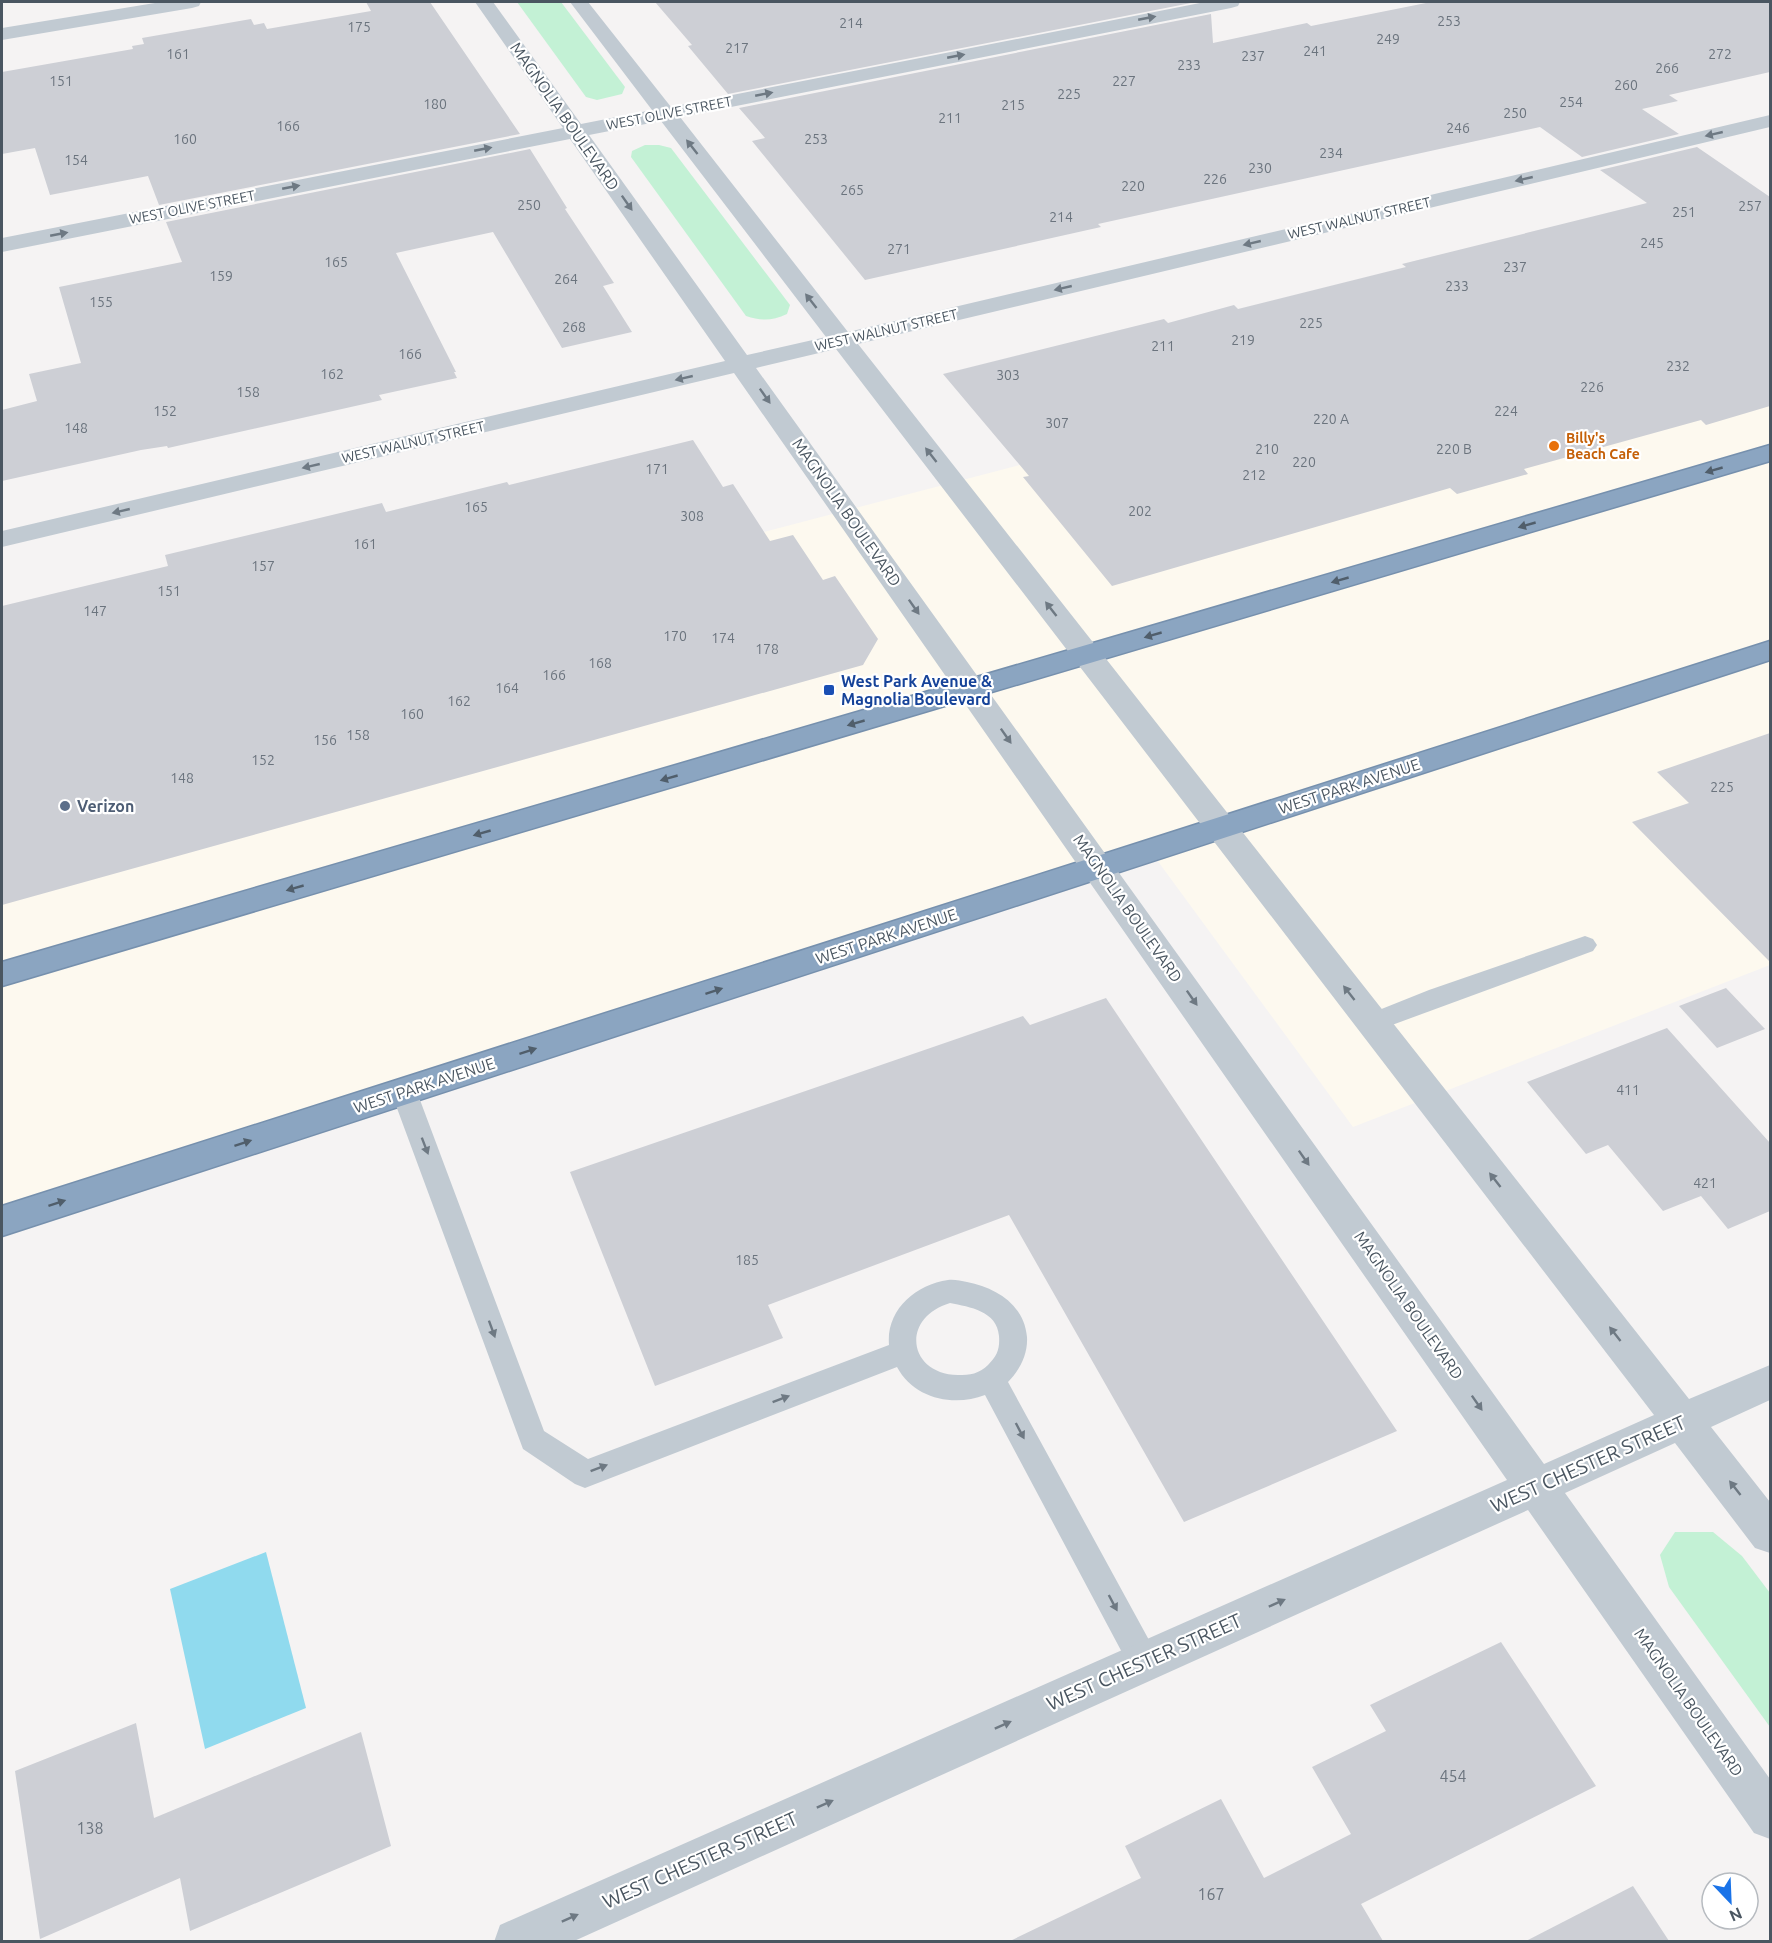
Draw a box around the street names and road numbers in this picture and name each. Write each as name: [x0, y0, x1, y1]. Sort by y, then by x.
street label: MAGNOLIA BOULEVARD: [507, 39, 623, 193]
street label: WEST OLIVE STREET: [605, 93, 734, 133]
street label: WEST OLIVE STREET: [128, 187, 257, 227]
street label: WEST WALNUT STREET: [1286, 194, 1432, 242]
street label: WEST WALNUT STREET: [813, 306, 959, 354]
street label: WEST WALNUT STREET: [340, 418, 486, 466]
street label: MAGNOLIA BOULEVARD: [789, 435, 905, 589]
street label: WEST PARK AVENUE: [1276, 755, 1422, 817]
street label: MAGNOLIA BOULEVARD: [1070, 831, 1186, 985]
street label: WEST PARK AVENUE: [813, 905, 959, 967]
street label: WEST PARK AVENUE: [351, 1054, 497, 1116]
street label: MAGNOLIA BOULEVARD: [1351, 1228, 1467, 1382]
street label: WEST CHESTER STREET: [1487, 1410, 1689, 1517]
street label: WEST CHESTER STREET: [1043, 1608, 1245, 1715]
street label: MAGNOLIA BOULEVARD: [1631, 1625, 1747, 1779]
street label: WEST CHESTER STREET: [599, 1806, 801, 1913]

